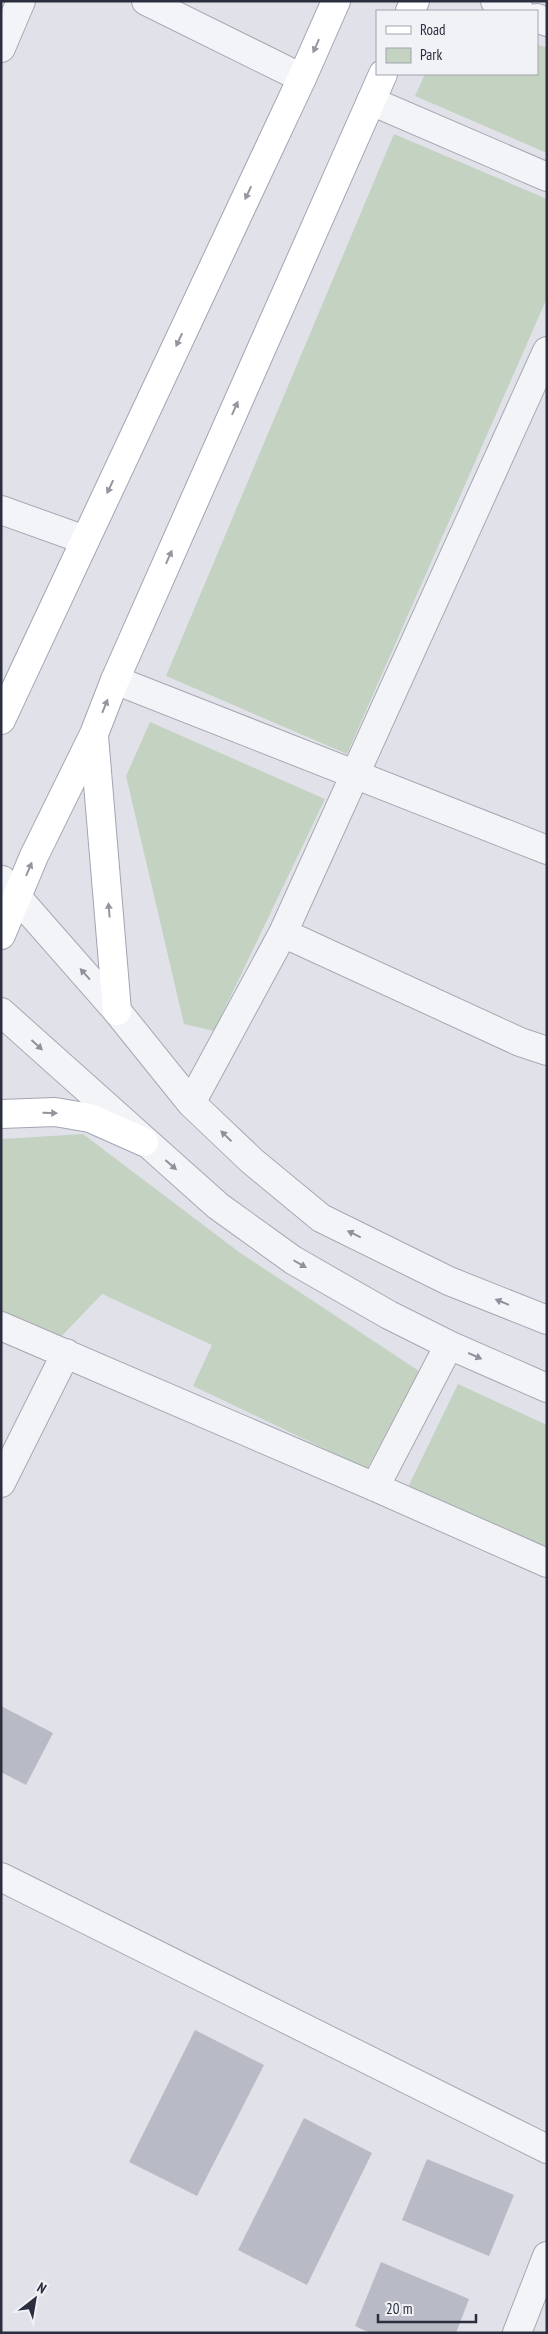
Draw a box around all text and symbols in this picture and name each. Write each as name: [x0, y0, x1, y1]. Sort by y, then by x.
legend: [376, 10, 538, 75]
text: Road: [420, 20, 446, 39]
one-way arrow: [312, 39, 320, 53]
text: Park: [420, 45, 442, 64]
one-way arrow: [244, 186, 252, 200]
one-way arrow: [175, 333, 183, 347]
one-way arrow: [231, 401, 239, 415]
one-way arrow: [105, 480, 113, 494]
one-way arrow: [166, 550, 174, 564]
one-way arrow: [101, 698, 109, 713]
one-way arrow: [25, 862, 33, 876]
one-way arrow: [104, 901, 112, 917]
one-way arrow: [80, 968, 91, 980]
one-way arrow: [31, 1039, 43, 1051]
one-way arrow: [42, 1109, 58, 1117]
one-way arrow: [220, 1130, 232, 1142]
one-way arrow: [165, 1160, 178, 1171]
one-way arrow: [347, 1230, 361, 1238]
one-way arrow: [293, 1260, 306, 1269]
one-way arrow: [494, 1298, 509, 1305]
one-way arrow: [468, 1353, 482, 1361]
north arrow: [10, 2274, 60, 2324]
text: N: [34, 2278, 50, 2298]
scale bar: [378, 2292, 476, 2324]
text: 20 m: [386, 2299, 412, 2318]

